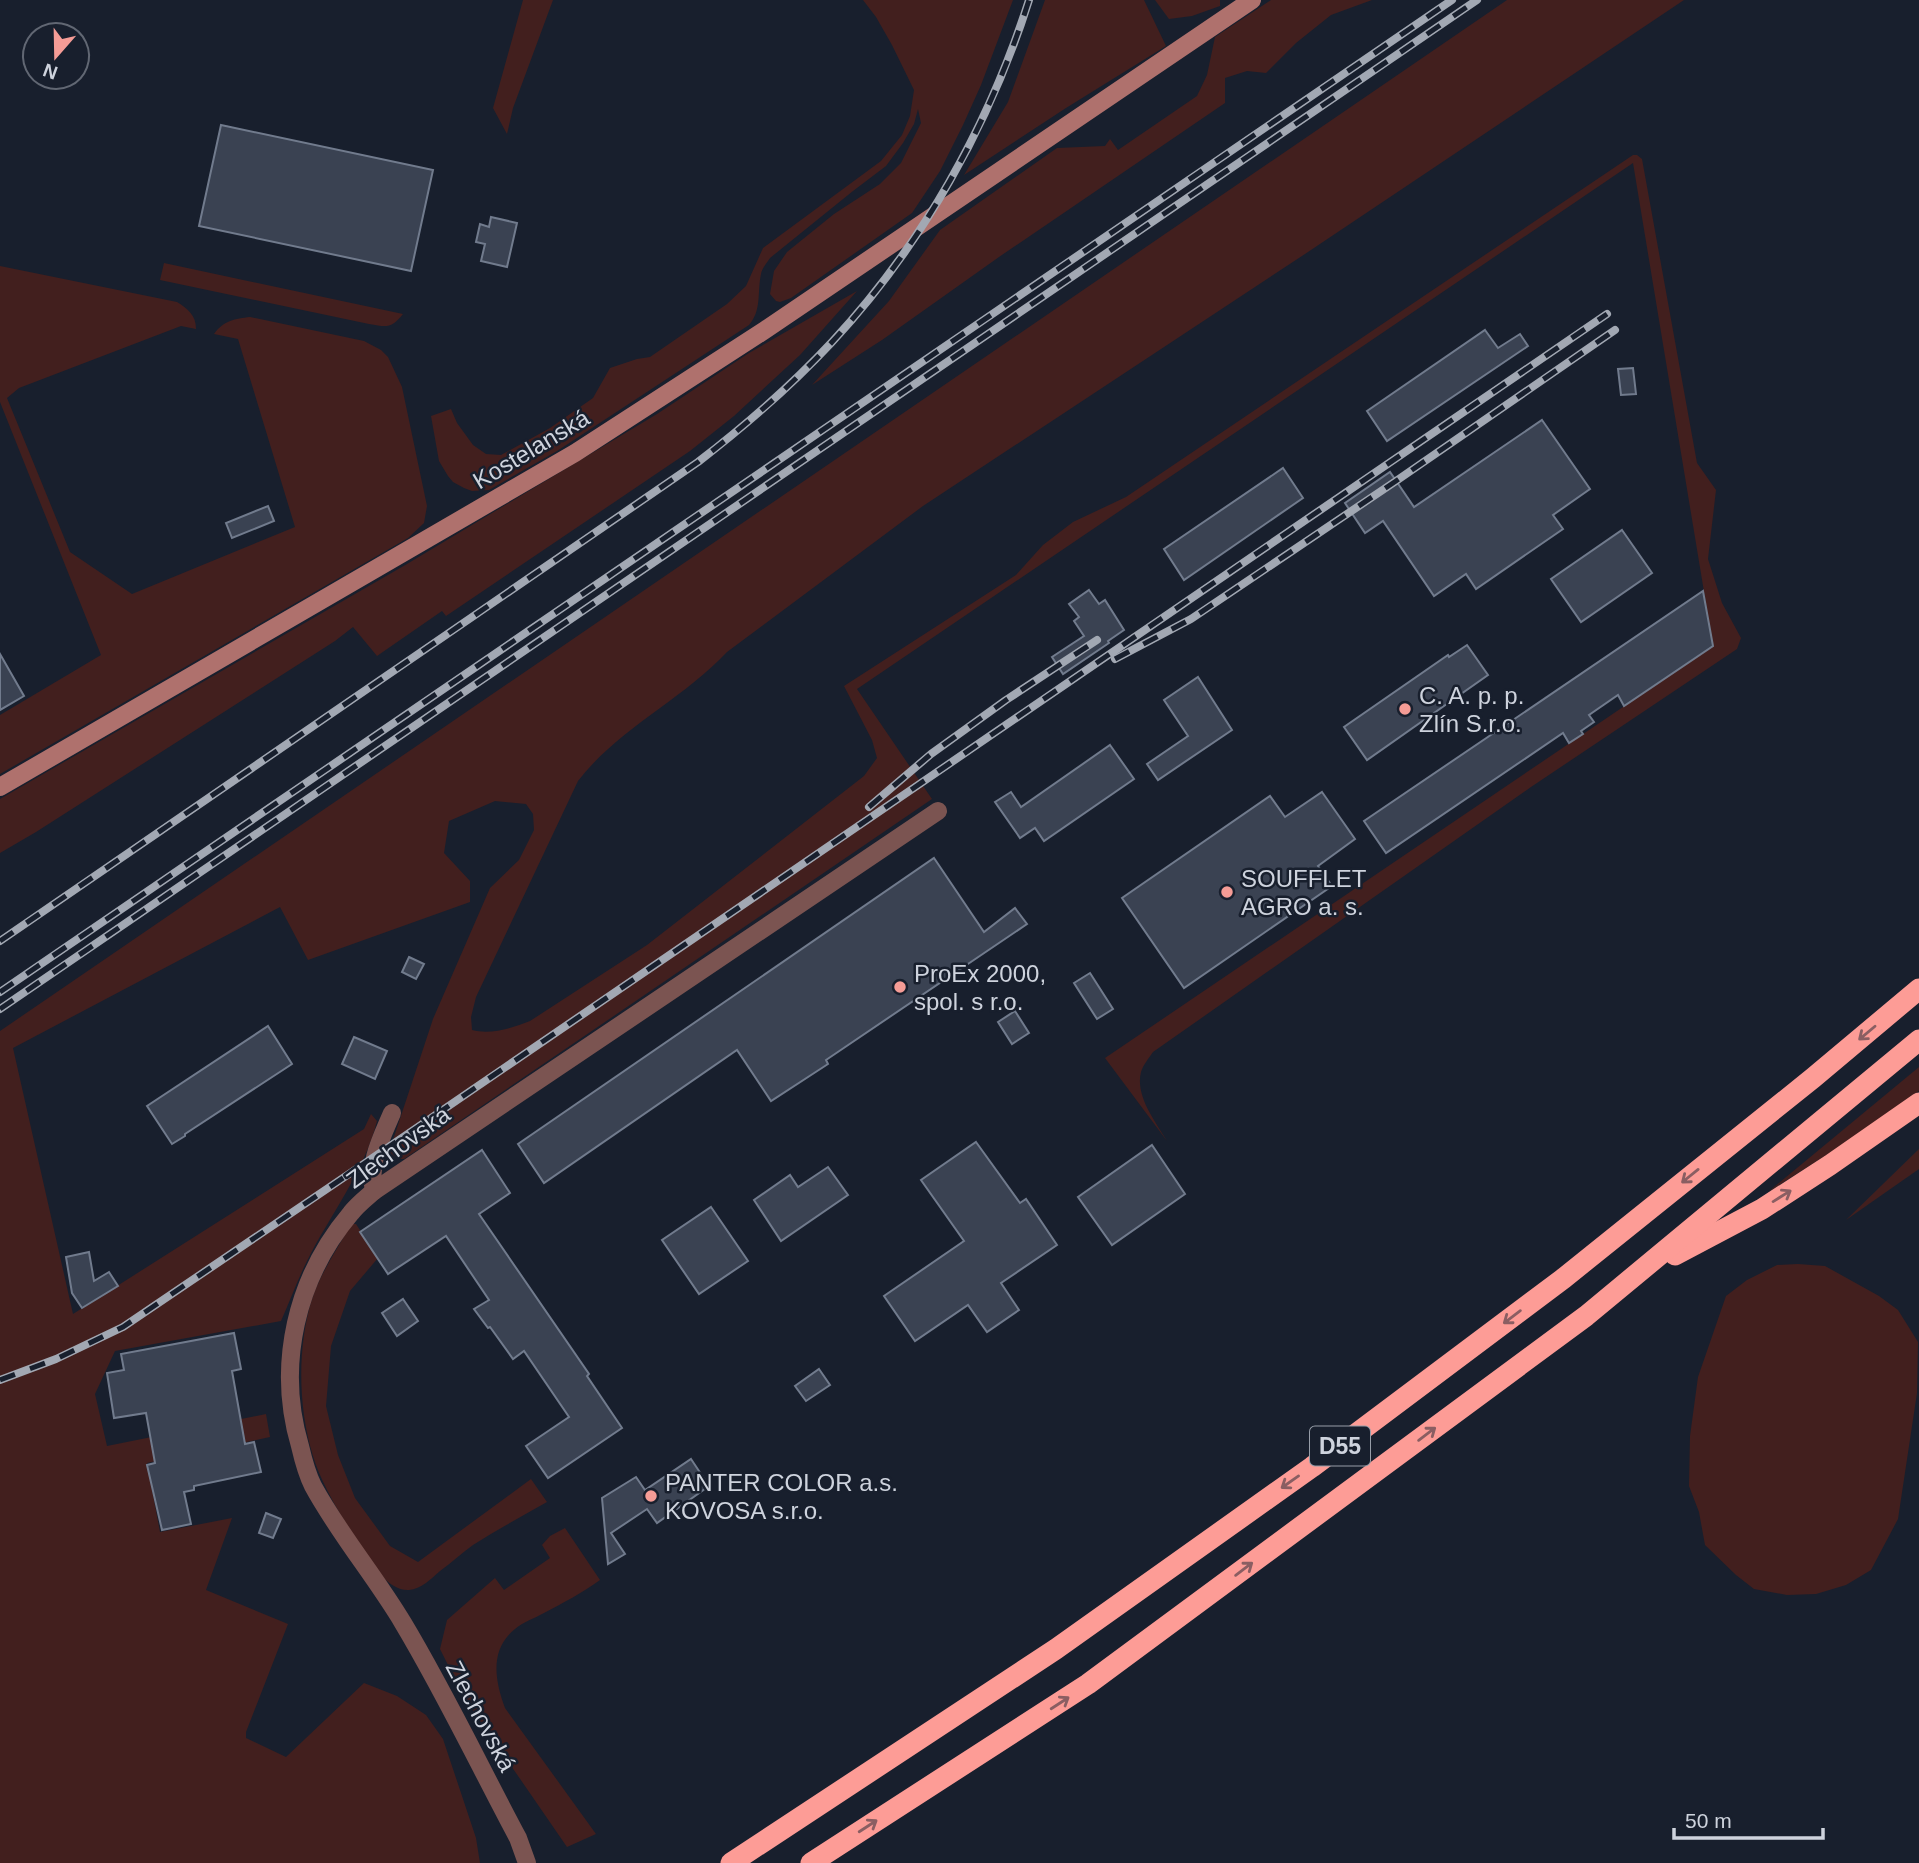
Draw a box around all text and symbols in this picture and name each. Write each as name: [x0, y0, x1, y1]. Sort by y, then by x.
north arrow: [21, 21, 91, 91]
text: N: [40, 59, 60, 84]
street label: Kostelanská: [468, 403, 595, 494]
place label: C. A. p. p. Zlín S.r.o.: [1419, 682, 1524, 737]
marker: C. A. p. p. Zlín S.r.o.: [1397, 701, 1413, 717]
place label: SOUFFLET AGRO a. s.: [1241, 865, 1367, 920]
marker: SOUFFLET AGRO a. s.: [1219, 884, 1235, 900]
place label: ProEx 2000, spol. s r.o.: [914, 960, 1046, 1015]
marker: ProEx 2000, spol. s r.o.: [892, 979, 908, 995]
one-way arrow: [1858, 1025, 1876, 1041]
street label: Zlechovská: [341, 1100, 456, 1194]
one-way arrow: [1682, 1169, 1700, 1184]
one-way arrow: [1771, 1189, 1791, 1203]
one-way arrow: [1502, 1309, 1521, 1324]
one-way arrow: [1417, 1426, 1435, 1441]
road number: D55: [1310, 1427, 1370, 1466]
place label: PANTER COLOR a.s. KOVOSA s.r.o.: [665, 1469, 898, 1524]
one-way arrow: [1281, 1475, 1300, 1490]
marker: PANTER COLOR a.s. KOVOSA s.r.o.: [643, 1488, 659, 1504]
one-way arrow: [1234, 1562, 1253, 1576]
street label: Zlechovská: [441, 1656, 522, 1776]
one-way arrow: [1049, 1695, 1069, 1709]
scale bar: [1674, 1797, 1823, 1841]
text: 50 m: [1685, 1809, 1732, 1832]
one-way arrow: [858, 1819, 878, 1833]

